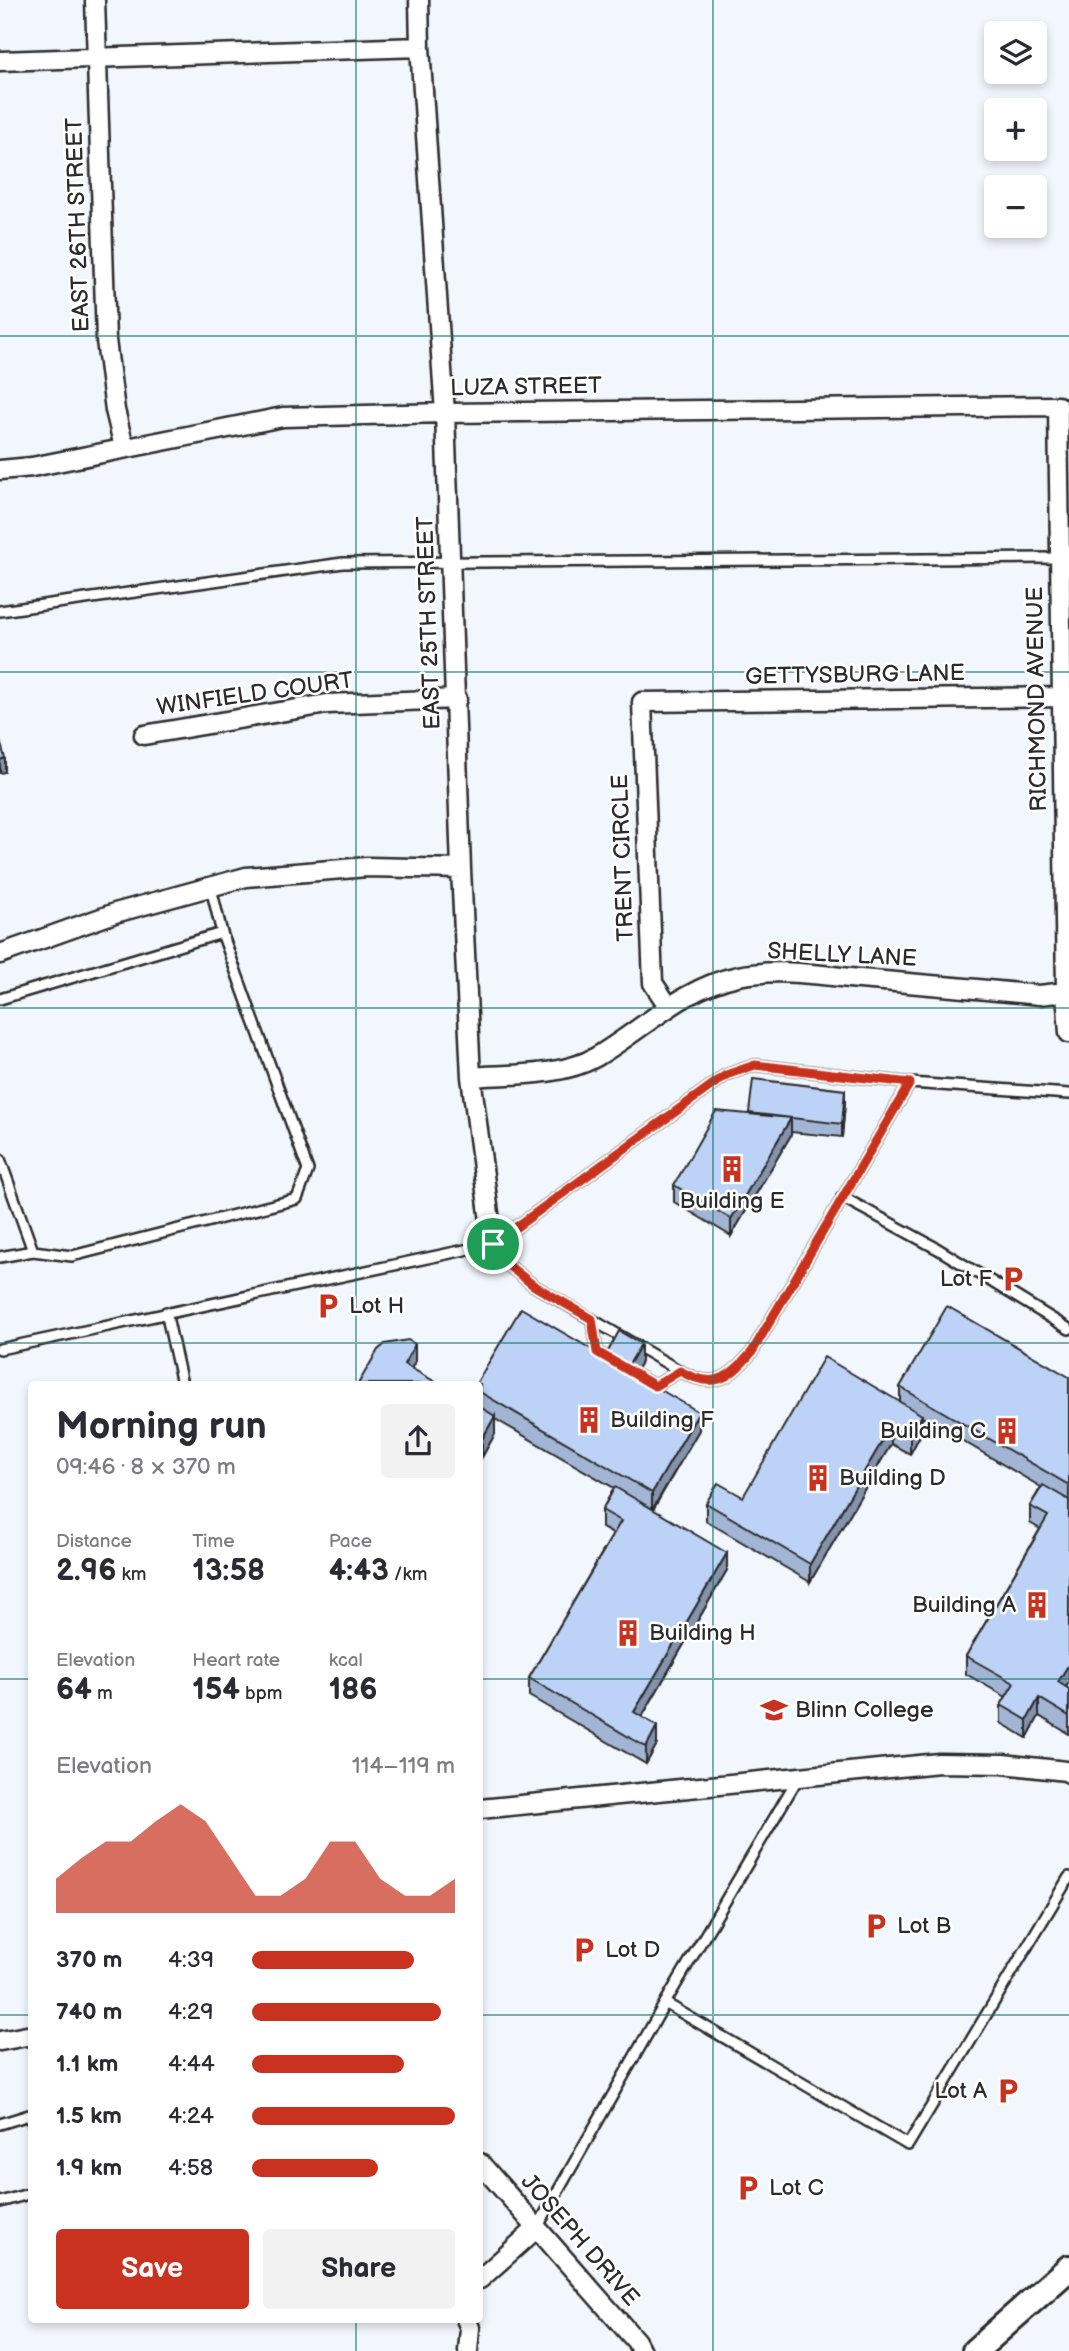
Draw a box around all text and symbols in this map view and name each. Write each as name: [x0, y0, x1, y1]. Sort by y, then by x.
map controls: [984, 21, 1047, 238]
button: layers: [984, 21, 1047, 84]
button: +: [984, 98, 1047, 161]
street label: EAST 26TH STREET: [60, 117, 96, 333]
button: −: [984, 175, 1047, 238]
street label: LUZA STREET: [450, 372, 602, 402]
street label: EAST 25TH STREET: [411, 516, 447, 730]
street label: RICHMOND AVENUE: [1021, 586, 1053, 812]
street label: GETTYSBURG LANE: [745, 659, 965, 691]
street label: WINFIELD COURT: [155, 666, 355, 722]
street label: TRENT CIRCLE: [606, 774, 640, 942]
street label: SHELLY LANE: [767, 937, 917, 973]
building icon: Building E: [717, 1154, 747, 1184]
place label: Building E: [679, 1187, 785, 1215]
pin: [463, 1214, 523, 1274]
icon: arrive: [474, 1225, 512, 1263]
parking icon: Lot F: [998, 1264, 1028, 1294]
place label: Lot F: [940, 1265, 992, 1293]
parking icon: Lot H: [313, 1291, 343, 1321]
place label: Lot H: [349, 1292, 404, 1320]
text: Morning run: [56, 1404, 267, 1449]
button: share: [381, 1404, 455, 1478]
building icon: Building F: [574, 1405, 604, 1435]
place label: Building F: [610, 1406, 714, 1434]
building icon: Building C: [992, 1416, 1022, 1446]
place label: Building C: [880, 1417, 986, 1445]
text: 09:46 · 8 × 370 m: [56, 1453, 236, 1481]
building icon: Building D: [803, 1463, 833, 1493]
place label: Building D: [839, 1464, 946, 1492]
text: Distance: [56, 1530, 132, 1553]
text: Time: [192, 1530, 234, 1553]
text: Pace: [329, 1530, 372, 1553]
text: 2.96: [56, 1553, 116, 1589]
text: 13:58: [192, 1553, 265, 1589]
text: 4:43: [329, 1553, 389, 1589]
text: km: [116, 1563, 147, 1586]
text: /km: [389, 1563, 427, 1586]
building icon: Building A: [1022, 1590, 1052, 1620]
place label: Building A: [912, 1591, 1017, 1619]
building icon: Building H: [613, 1618, 643, 1648]
place label: Building H: [649, 1619, 756, 1647]
text: Elevation: [56, 1649, 135, 1672]
text: Heart rate: [192, 1649, 280, 1672]
text: kcal: [329, 1649, 363, 1672]
text: 64: [56, 1672, 92, 1708]
text: 154: [192, 1672, 240, 1708]
text: 186: [329, 1672, 378, 1708]
text: m: [92, 1682, 113, 1705]
text: bpm: [240, 1682, 283, 1705]
school or university icon: Blinn College: [759, 1695, 789, 1725]
place label: Blinn College: [795, 1696, 934, 1724]
text: Elevation: [56, 1752, 152, 1780]
text: 114–119 m: [352, 1752, 455, 1780]
parking icon: Lot B: [861, 1911, 891, 1941]
place label: Lot B: [897, 1912, 952, 1940]
parking icon: Lot D: [569, 1935, 599, 1965]
place label: Lot D: [605, 1936, 660, 1964]
text: 370 m: [56, 1946, 122, 1974]
text: 4:39: [168, 1946, 214, 1974]
text: 740 m: [56, 1998, 122, 2026]
text: 4:29: [168, 1998, 214, 2026]
text: 1.1 km: [56, 2050, 118, 2078]
text: 4:44: [168, 2050, 215, 2078]
parking icon: Lot A: [993, 2076, 1023, 2106]
place label: Lot A: [934, 2077, 988, 2105]
text: 1.5 km: [56, 2102, 122, 2130]
text: 4:24: [168, 2102, 214, 2130]
text: 1.9 km: [56, 2154, 122, 2182]
text: 4:58: [168, 2154, 213, 2182]
street label: JOSEPH DRIVE: [515, 2168, 645, 2312]
parking icon: Lot C: [733, 2173, 763, 2203]
place label: Lot C: [769, 2174, 824, 2202]
button: Save: [56, 2229, 249, 2309]
button: Share: [263, 2229, 455, 2309]

